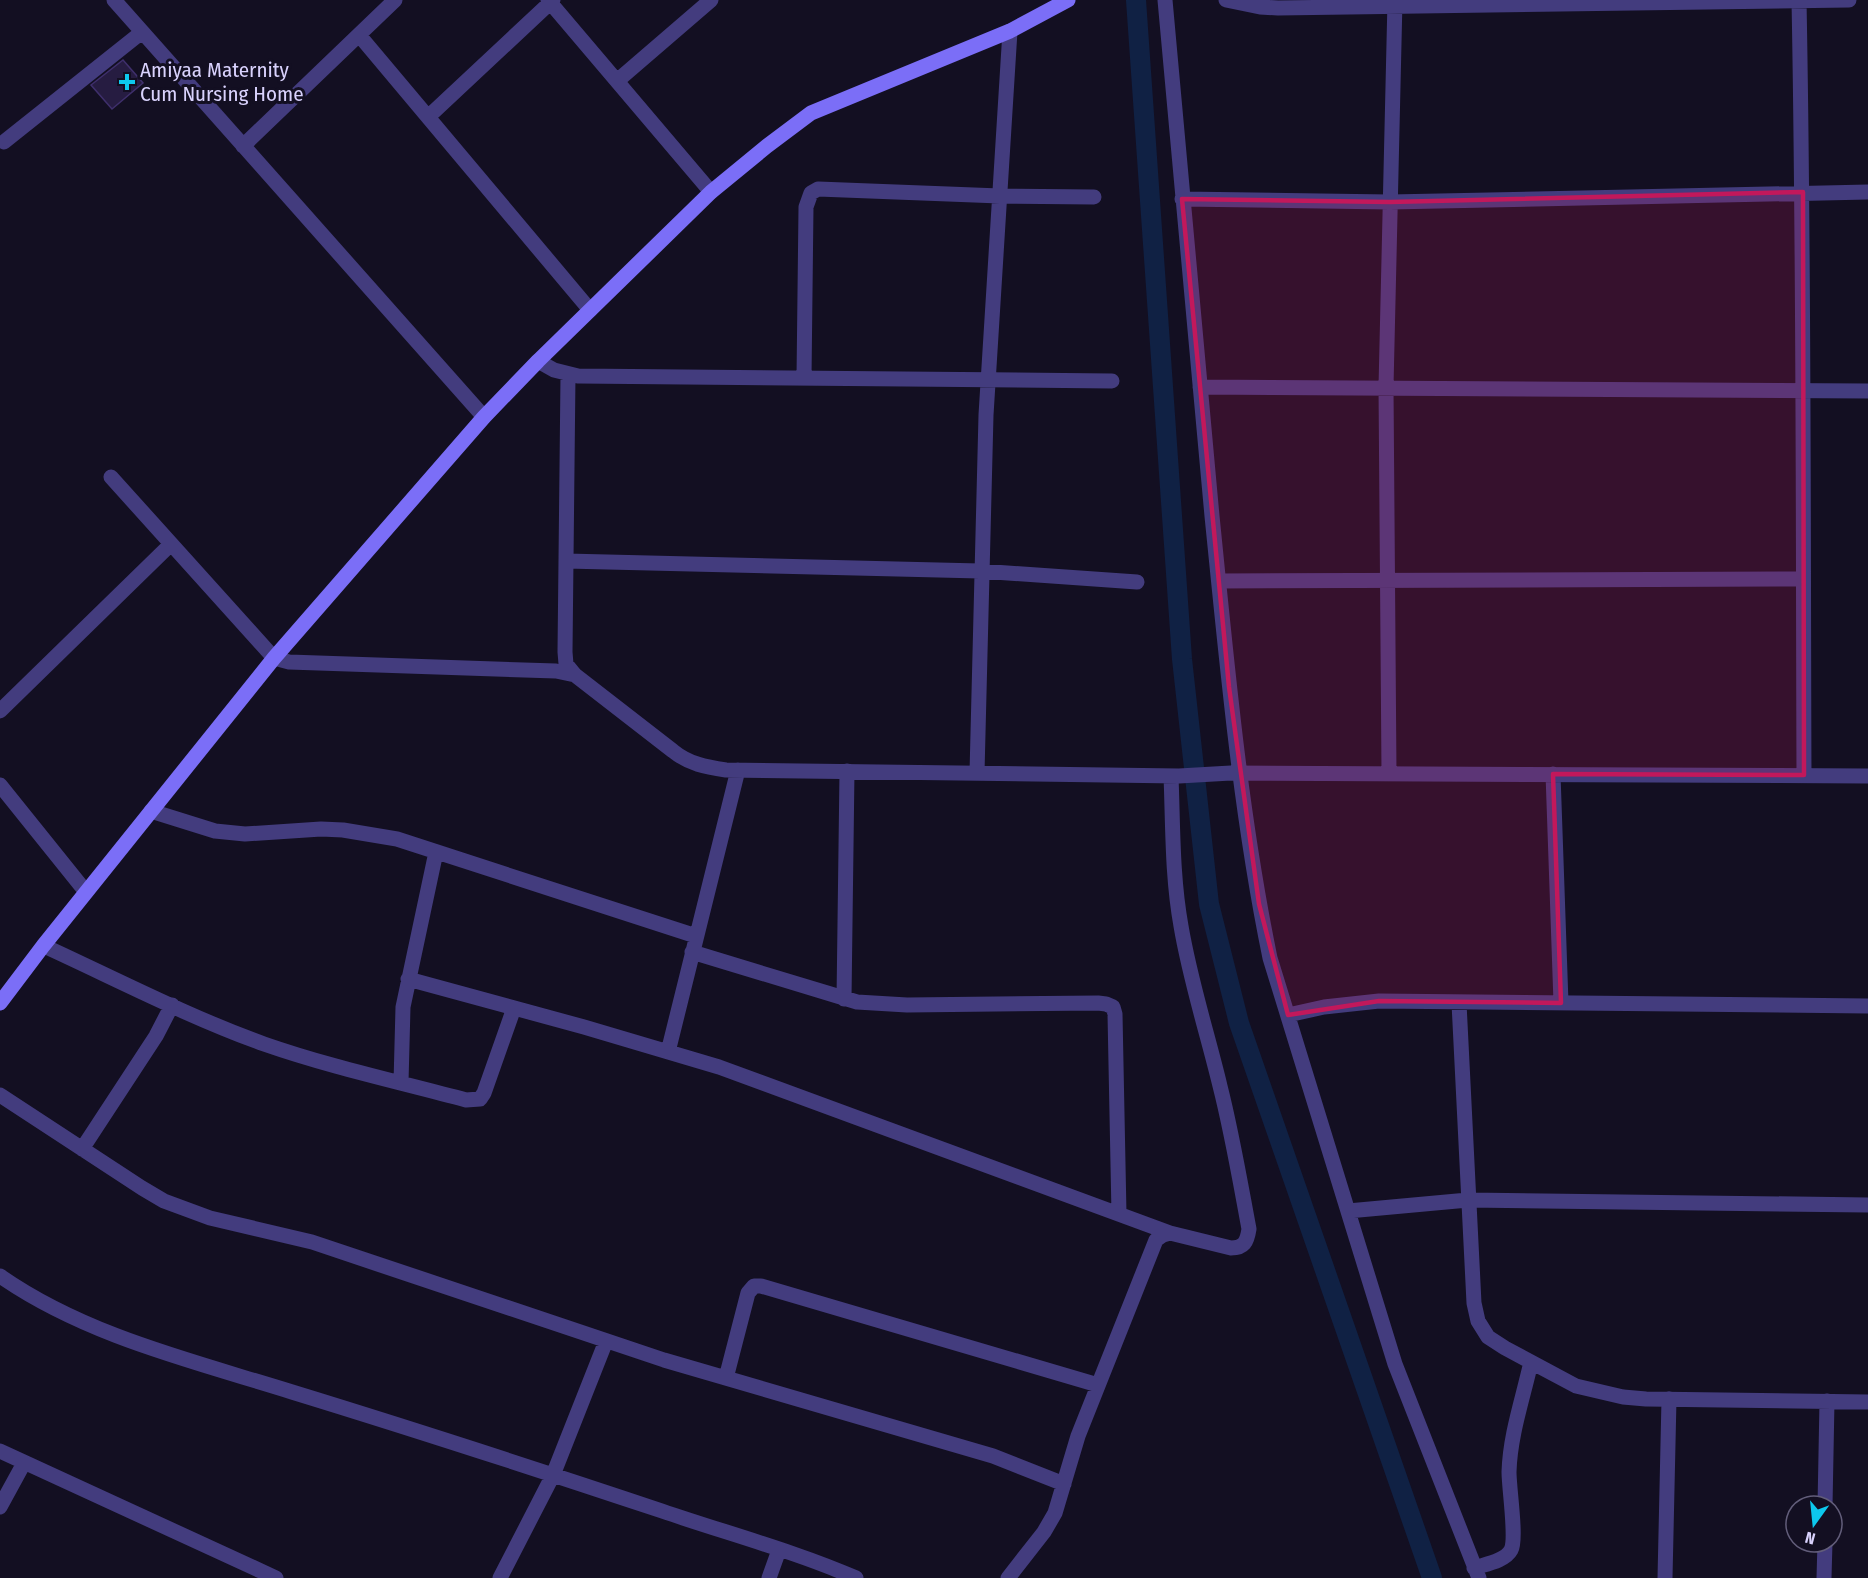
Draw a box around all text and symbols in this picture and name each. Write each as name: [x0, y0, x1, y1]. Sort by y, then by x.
place label: Amiyaa Maternity Cum Nursing Home: [140, 57, 304, 107]
marker: Amiyaa Maternity Cum Nursing Home: [118, 73, 136, 91]
north arrow: [1784, 1494, 1844, 1554]
text: N: [1803, 1528, 1817, 1548]

